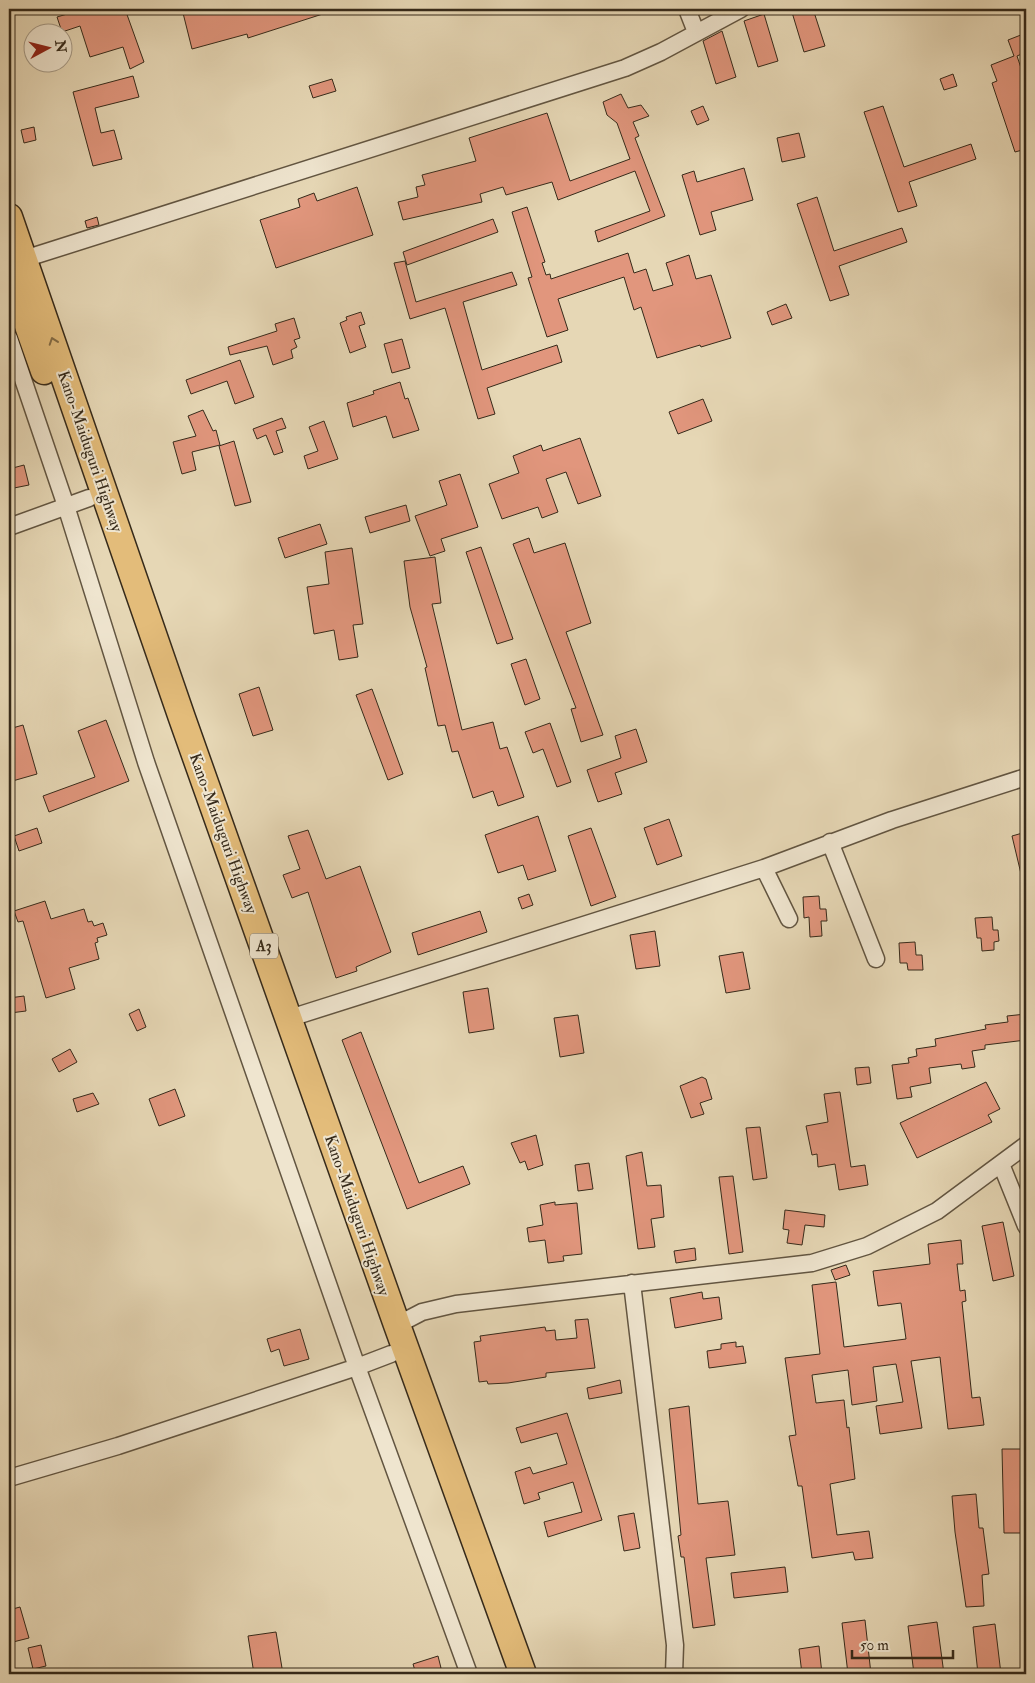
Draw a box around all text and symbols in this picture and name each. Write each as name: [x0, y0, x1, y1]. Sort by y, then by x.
north arrow: [22, 22, 72, 72]
text: N: [51, 38, 70, 54]
one-way arrow: [48, 337, 58, 346]
street label: Kano-Maiduguri Highway: [53, 368, 127, 536]
street label: Kano-Maiduguri Highway: [185, 750, 262, 917]
road number: A3: [250, 934, 278, 958]
street label: Kano-Maiduguri Highway: [320, 1132, 394, 1300]
scale bar: [852, 1628, 954, 1660]
text: 50 m: [860, 1636, 889, 1655]

